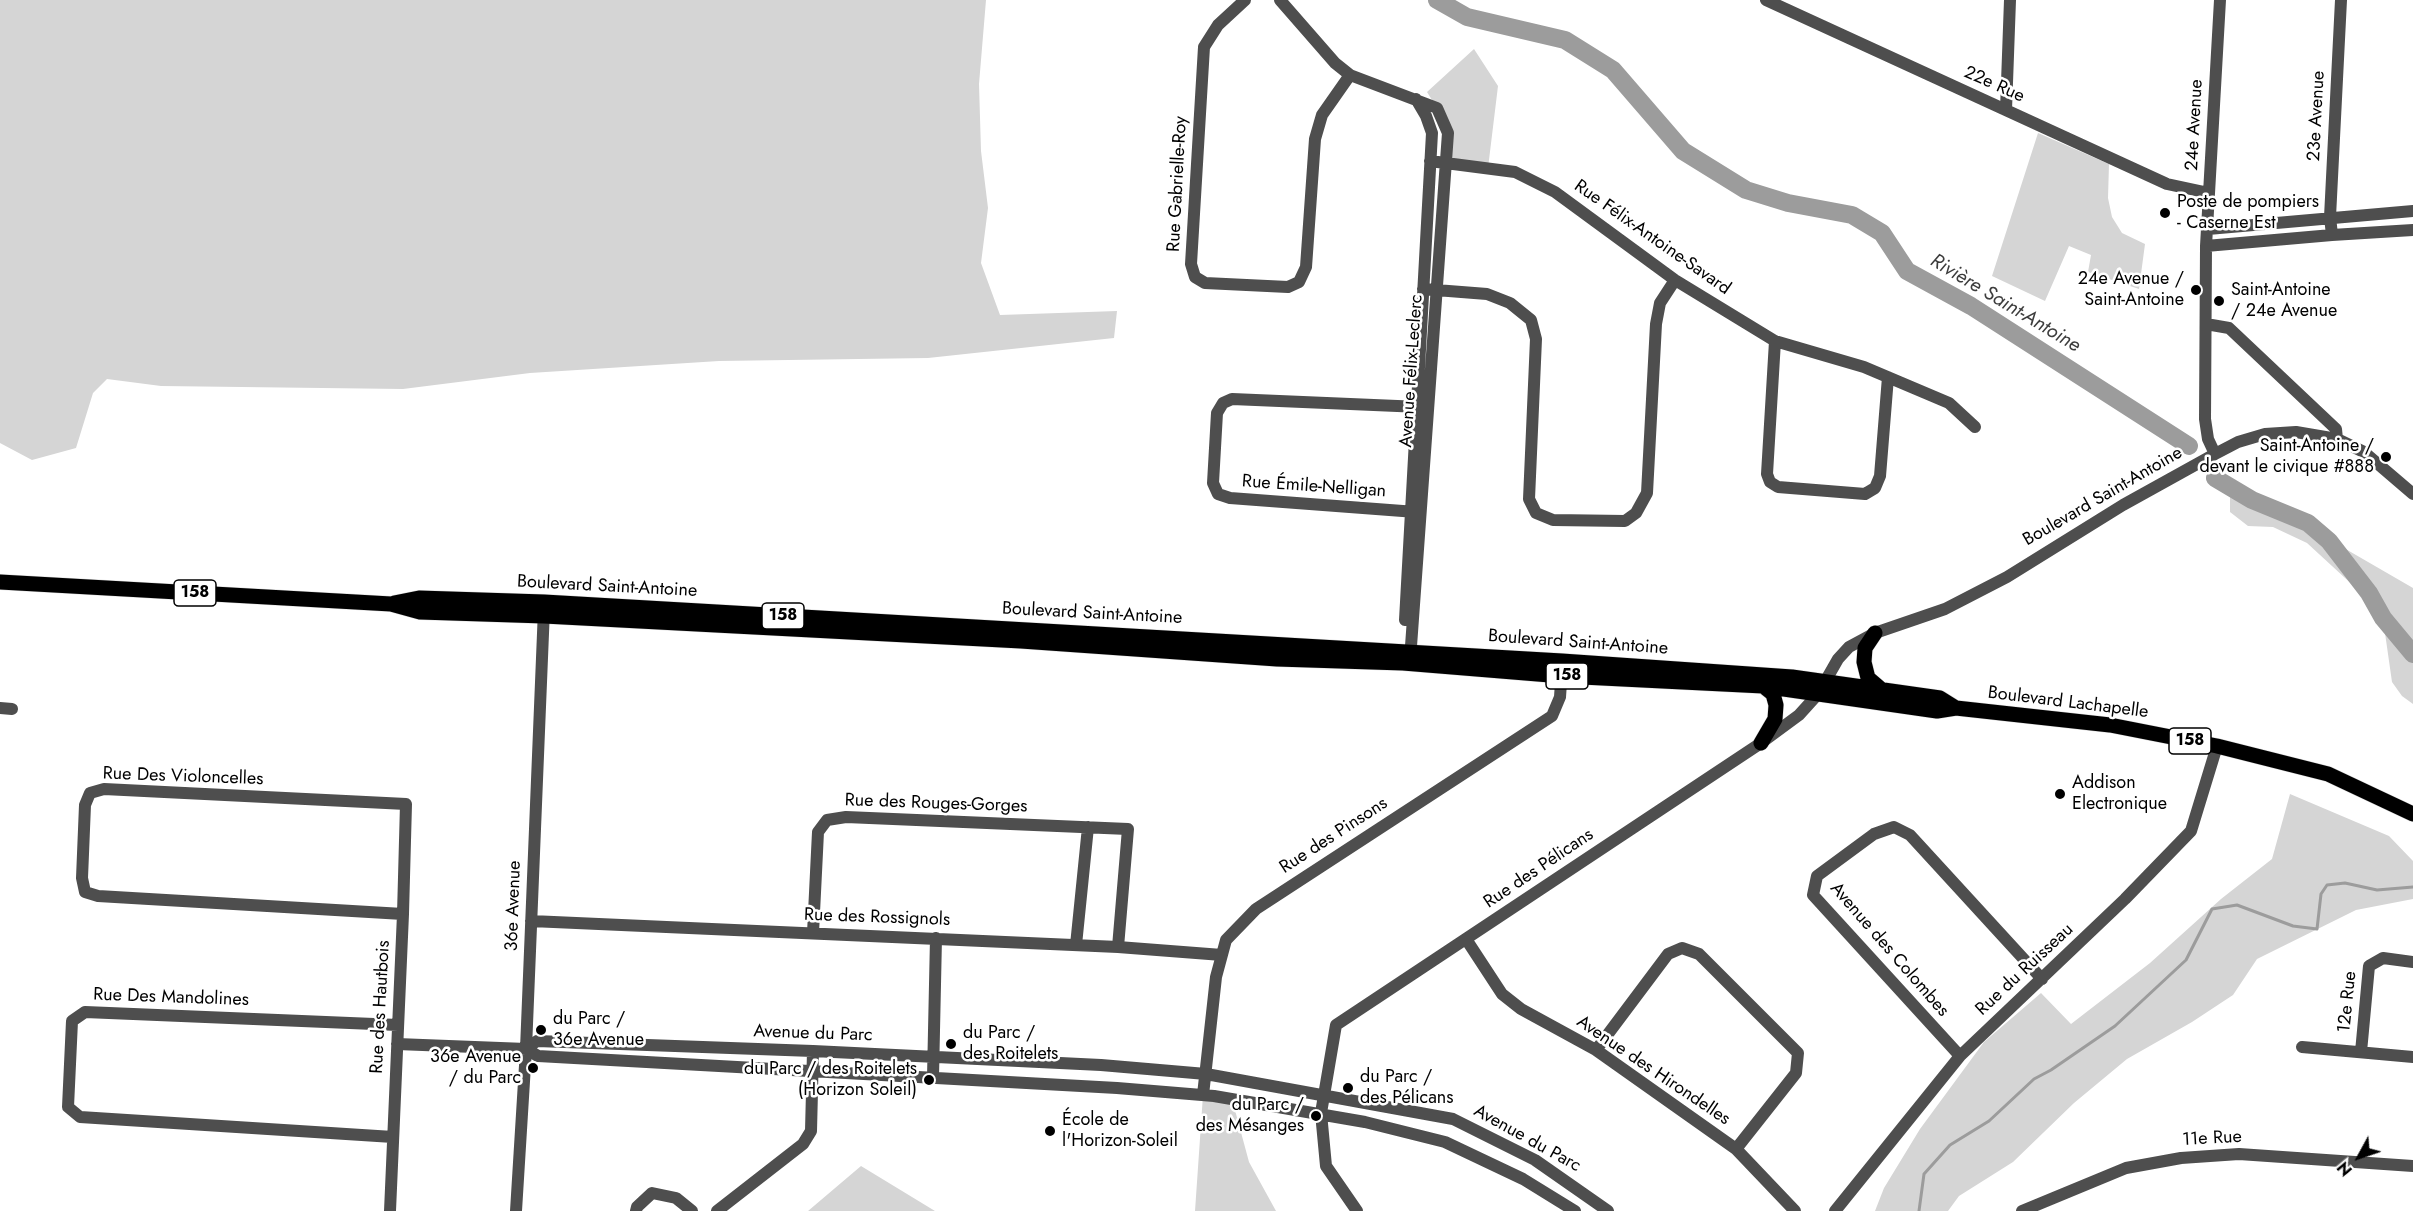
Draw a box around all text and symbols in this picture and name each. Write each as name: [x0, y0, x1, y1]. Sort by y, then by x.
street label: 22e Rue: [1960, 62, 2028, 108]
street label: 23e Avenue: [2304, 70, 2330, 162]
street label: 24e Avenue: [2182, 79, 2208, 171]
street label: Rue Gabrielle-Roy: [1164, 115, 1192, 253]
street label: Rue Félix-Antoine-Savard: [1570, 176, 1734, 300]
place label: Poste de pompiers - Caserne Est: [2177, 192, 2319, 234]
marker: Poste de pompiers - Caserne Est: [2158, 206, 2172, 220]
water label: Rivière Saint-Antoine: [1926, 250, 2084, 358]
place label: 24e Avenue / Saint-Antoine: [2078, 269, 2184, 312]
place label: Saint-Antoine / 24e Avenue: [2231, 280, 2337, 322]
marker: 24e Avenue / Saint-Antoine: [2189, 283, 2203, 297]
street label: Avenue Félix-Leclerc: [1396, 294, 1428, 448]
marker: Saint-Antoine / 24e Avenue: [2212, 294, 2226, 308]
place label: Saint-Antoine / devant le civique #888: [2200, 436, 2374, 478]
street label: Boulevard Saint-Antoine: [2019, 443, 2187, 551]
marker: Saint-Antoine / devant le civique #888: [2379, 450, 2393, 464]
street label: Rue Émile-Nelligan: [1241, 471, 1387, 503]
street label: Boulevard Saint-Antoine: [516, 571, 698, 603]
road number: 158: [174, 580, 216, 606]
street label: Boulevard Saint-Antoine: [1001, 598, 1183, 630]
road number: 158: [762, 603, 804, 629]
street label: Boulevard Saint-Antoine: [1487, 626, 1669, 660]
road number: 158: [1546, 663, 1588, 689]
street label: Boulevard Lachapelle: [1987, 682, 2149, 724]
road number: 158: [2169, 728, 2211, 754]
street label: Rue Des Violoncelles: [102, 763, 264, 791]
place label: Addison Electronique: [2072, 773, 2167, 816]
marker: Addison Electronique: [2053, 787, 2067, 801]
street label: Rue des Rouges-Gorges: [844, 790, 1028, 818]
street label: Rue des Pinsons: [1276, 793, 1392, 879]
street label: Rue des Pélicans: [1480, 824, 1598, 914]
street label: 36e Avenue: [502, 860, 526, 952]
street label: Avenue des Colombes: [1825, 879, 1953, 1021]
street label: Rue des Rossignols: [803, 905, 951, 931]
street label: Rue du Ruisseau: [1972, 919, 2078, 1021]
street label: Rue des Hautbois: [367, 940, 395, 1074]
street label: 12e Rue: [2334, 970, 2362, 1034]
street label: Rue Des Mandolines: [93, 984, 249, 1012]
place label: du Parc / 36e Avenue: [553, 1009, 644, 1052]
street label: Avenue des Hirondelles: [1572, 1012, 1734, 1130]
street label: Avenue du Parc: [753, 1021, 873, 1047]
marker: du Parc / 36e Avenue: [534, 1023, 548, 1037]
place label: du Parc / des Roitelets: [963, 1023, 1058, 1066]
marker: du Parc / des Roitelets: [944, 1037, 958, 1051]
place label: 36e Avenue / du Parc: [430, 1047, 521, 1090]
place label: du Parc / des Roitelets (Horizon Soleil): [744, 1059, 917, 1102]
marker: 36e Avenue / du Parc: [526, 1061, 540, 1075]
place label: du Parc / des Pélicans: [1360, 1067, 1454, 1110]
marker: du Parc / des Roitelets (Horizon Soleil): [922, 1073, 936, 1087]
marker: du Parc / des Pélicans: [1341, 1081, 1355, 1095]
place label: du Parc / des Mésanges: [1196, 1095, 1304, 1138]
street label: Avenue du Parc: [1470, 1101, 1584, 1177]
marker: du Parc / des Mésanges: [1309, 1109, 1323, 1123]
place label: École de l'Horizon-Soleil: [1062, 1110, 1178, 1152]
marker: École de l'Horizon-Soleil: [1043, 1124, 1057, 1138]
street label: 11e Rue: [2182, 1127, 2242, 1151]
north arrow: [2329, 1127, 2389, 1187]
text: N: [2332, 1157, 2358, 1181]

